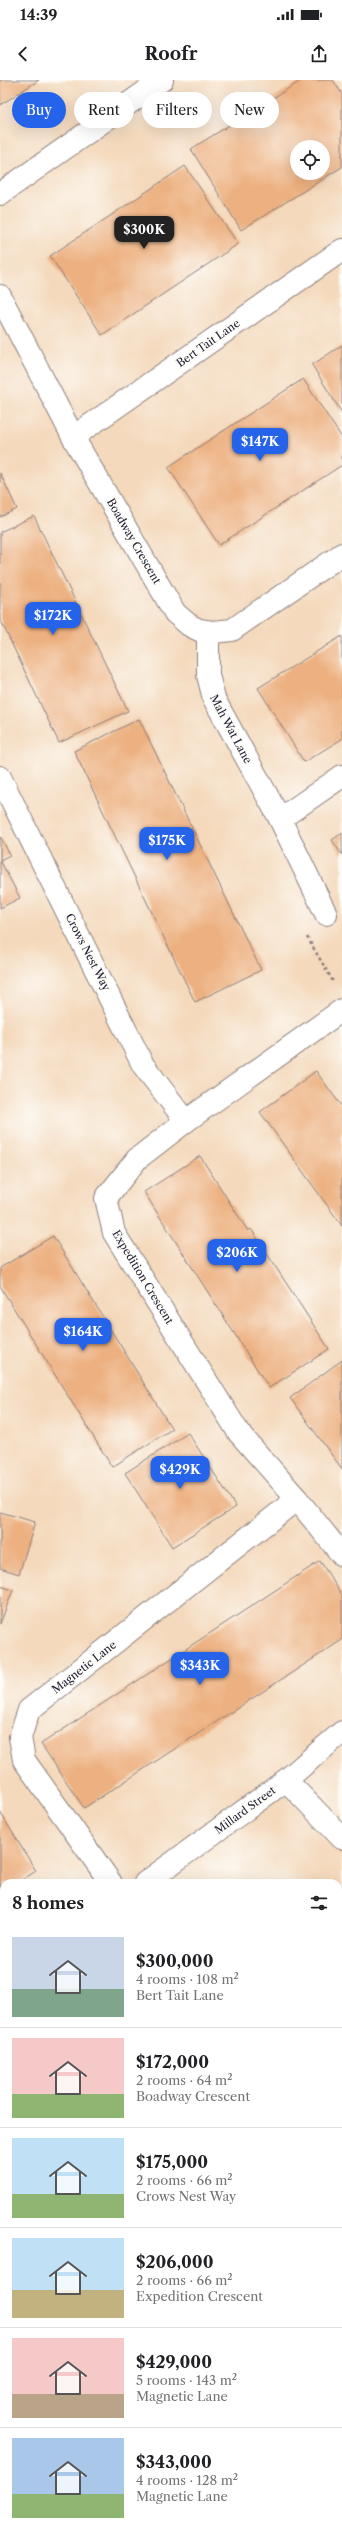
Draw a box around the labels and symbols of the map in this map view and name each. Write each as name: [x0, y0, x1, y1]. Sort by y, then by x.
pin: $300K: [116, 216, 172, 250]
street label: Bert Tait Lane: [174, 316, 242, 370]
pin: $147K: [232, 428, 288, 462]
street label: Boadway Crescent: [104, 496, 164, 586]
pin: $172K: [25, 602, 81, 636]
street label: Mah Wat Lane: [207, 692, 255, 766]
pin: $175K: [139, 827, 195, 861]
street label: Crows Nest Way: [63, 911, 114, 994]
street label: Expedition Crescent: [109, 1227, 177, 1327]
pin: $206K: [209, 1239, 265, 1273]
pin: $164K: [55, 1318, 111, 1352]
pin: $429K: [152, 1456, 208, 1490]
street label: Magnetic Lane: [49, 1638, 119, 1696]
pin: $343K: [172, 1652, 228, 1686]
street label: Millard Street: [212, 1783, 278, 1837]

